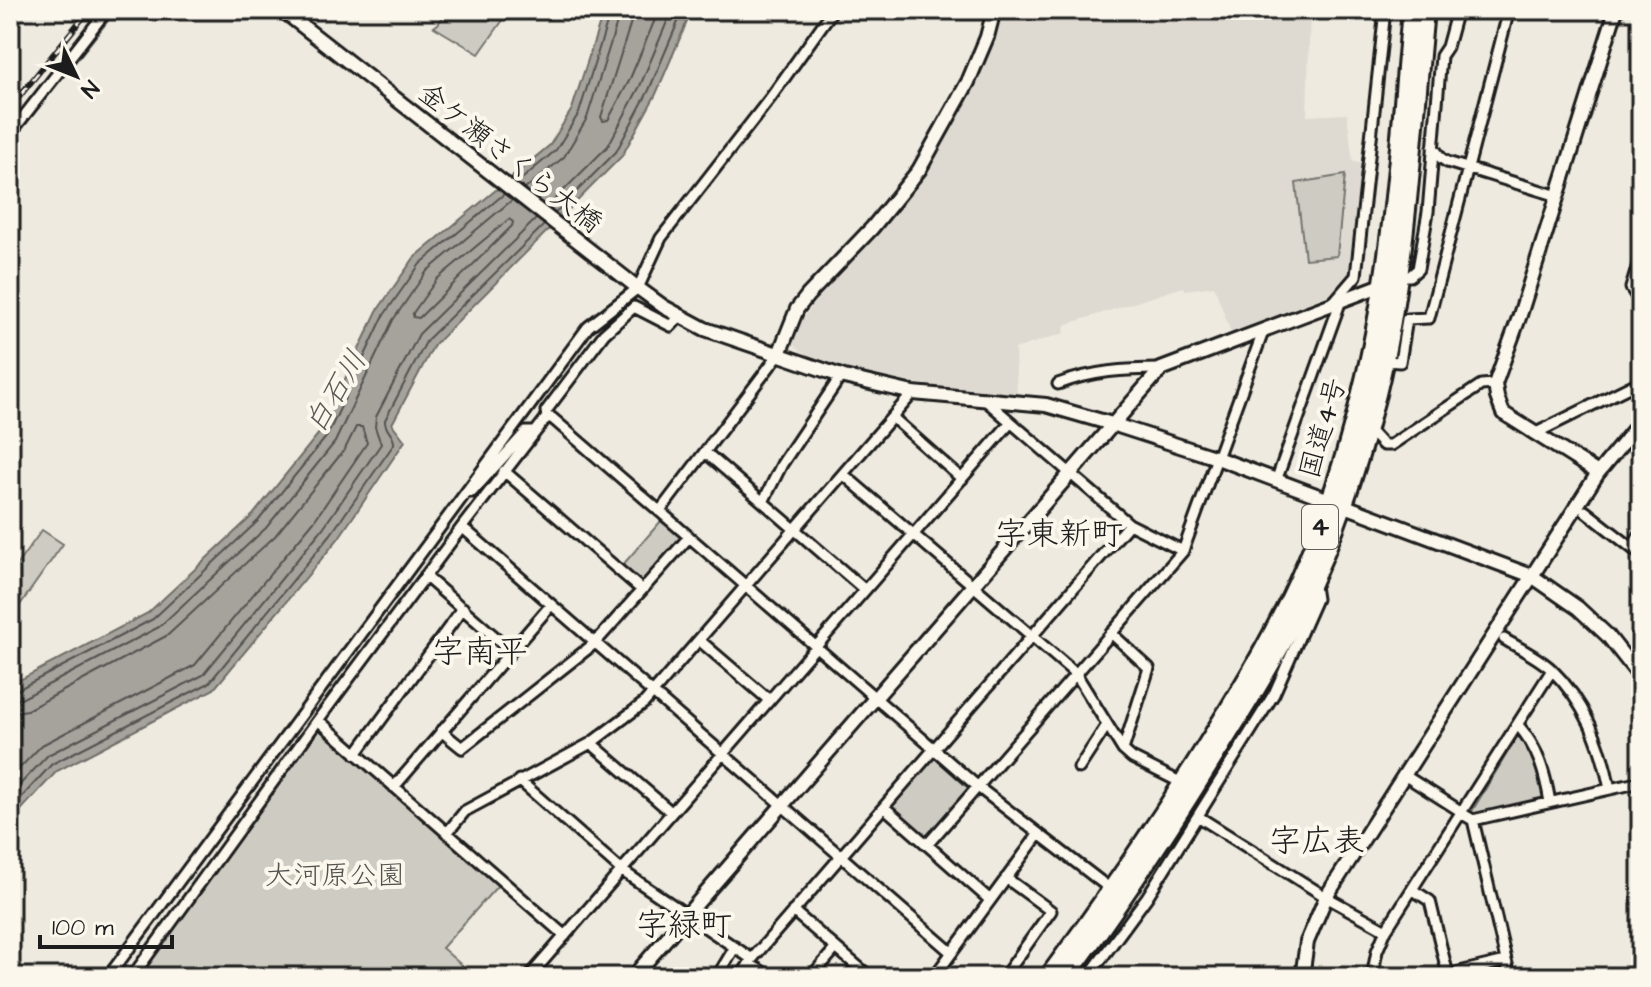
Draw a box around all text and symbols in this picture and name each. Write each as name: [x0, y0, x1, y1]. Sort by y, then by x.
north arrow: [36, 36, 116, 116]
text: N: [73, 73, 106, 104]
street label: 金ケ瀬さくら大橋: [410, 74, 610, 242]
water label: 白石川: [295, 343, 377, 441]
street label: 国道4号: [1290, 373, 1356, 483]
road number: 4: [1302, 505, 1338, 549]
district label: 字東新町: [995, 512, 1123, 557]
district label: 字南平: [432, 630, 528, 675]
district label: 字広表: [1269, 819, 1365, 864]
park label: 大河原公園: [265, 856, 405, 895]
scale bar: [40, 899, 172, 949]
district label: 字緑町: [636, 903, 732, 948]
text: 100 m: [52, 911, 114, 945]

